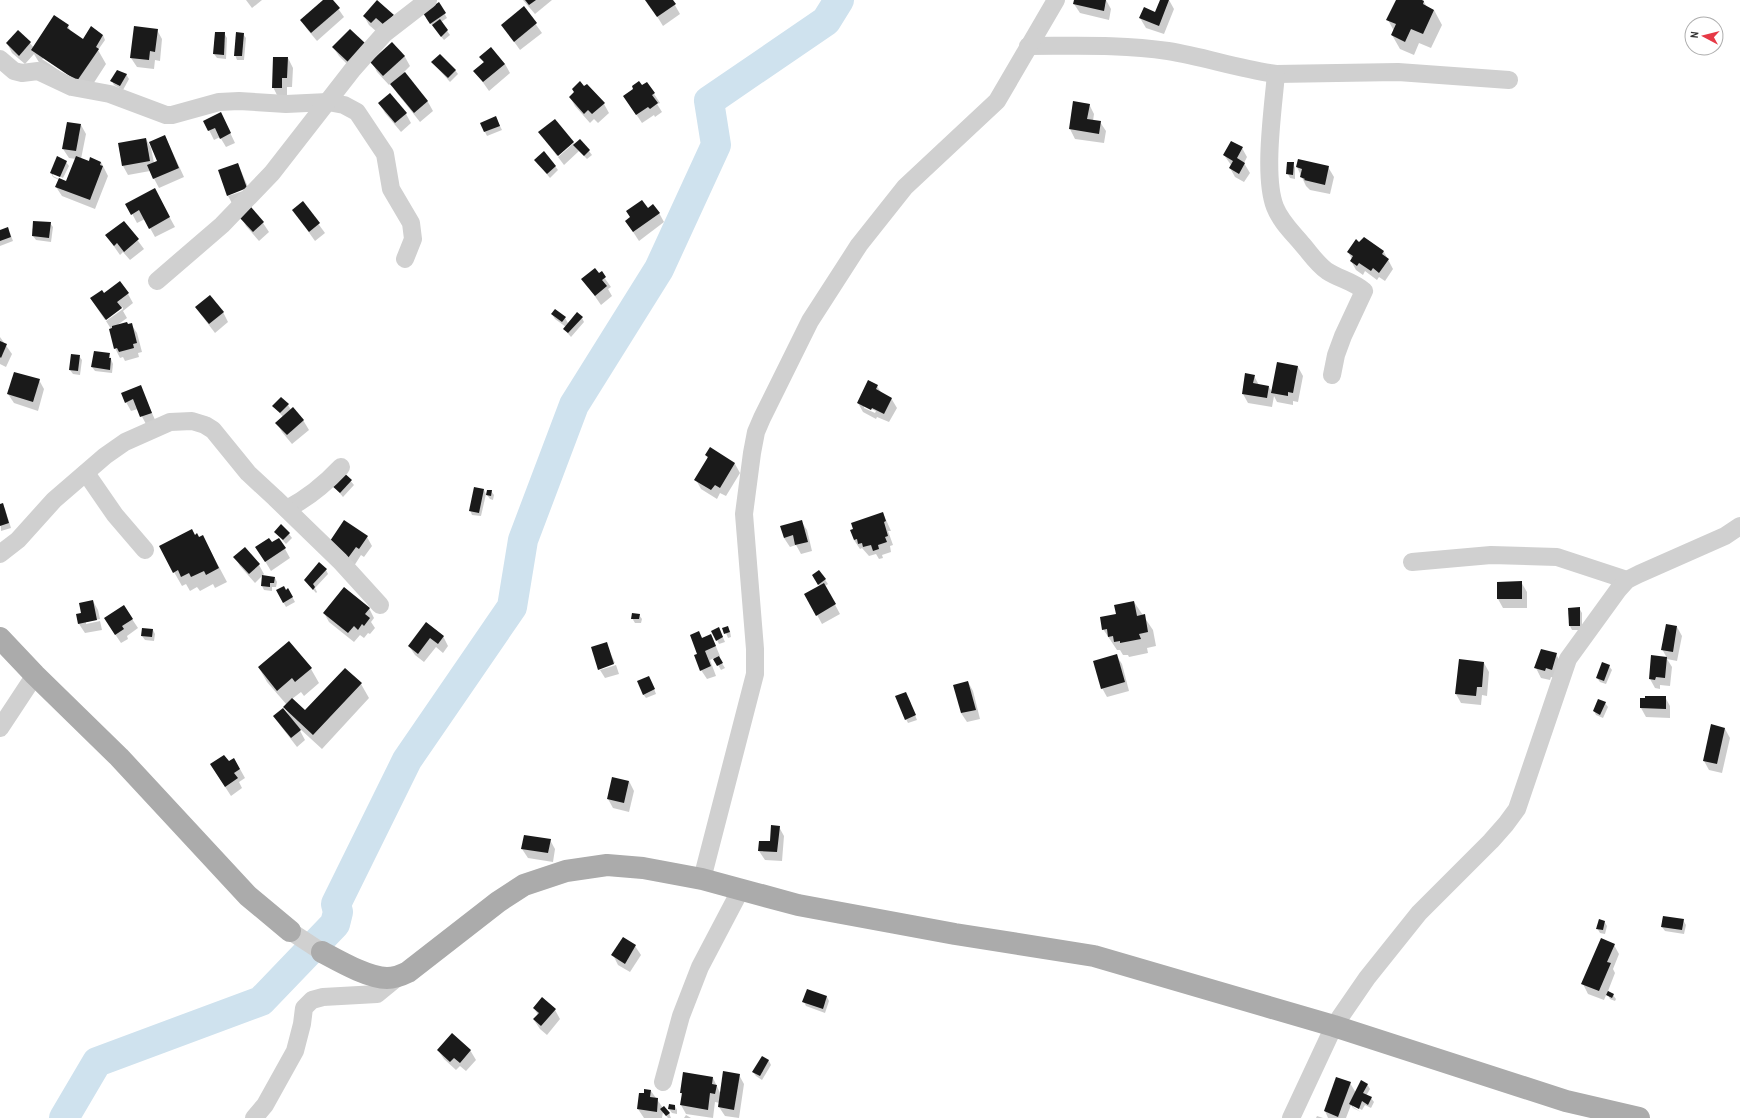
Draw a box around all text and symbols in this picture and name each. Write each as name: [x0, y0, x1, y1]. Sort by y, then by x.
north arrow: [1684, 16, 1724, 56]
text: N: [1687, 31, 1701, 39]

